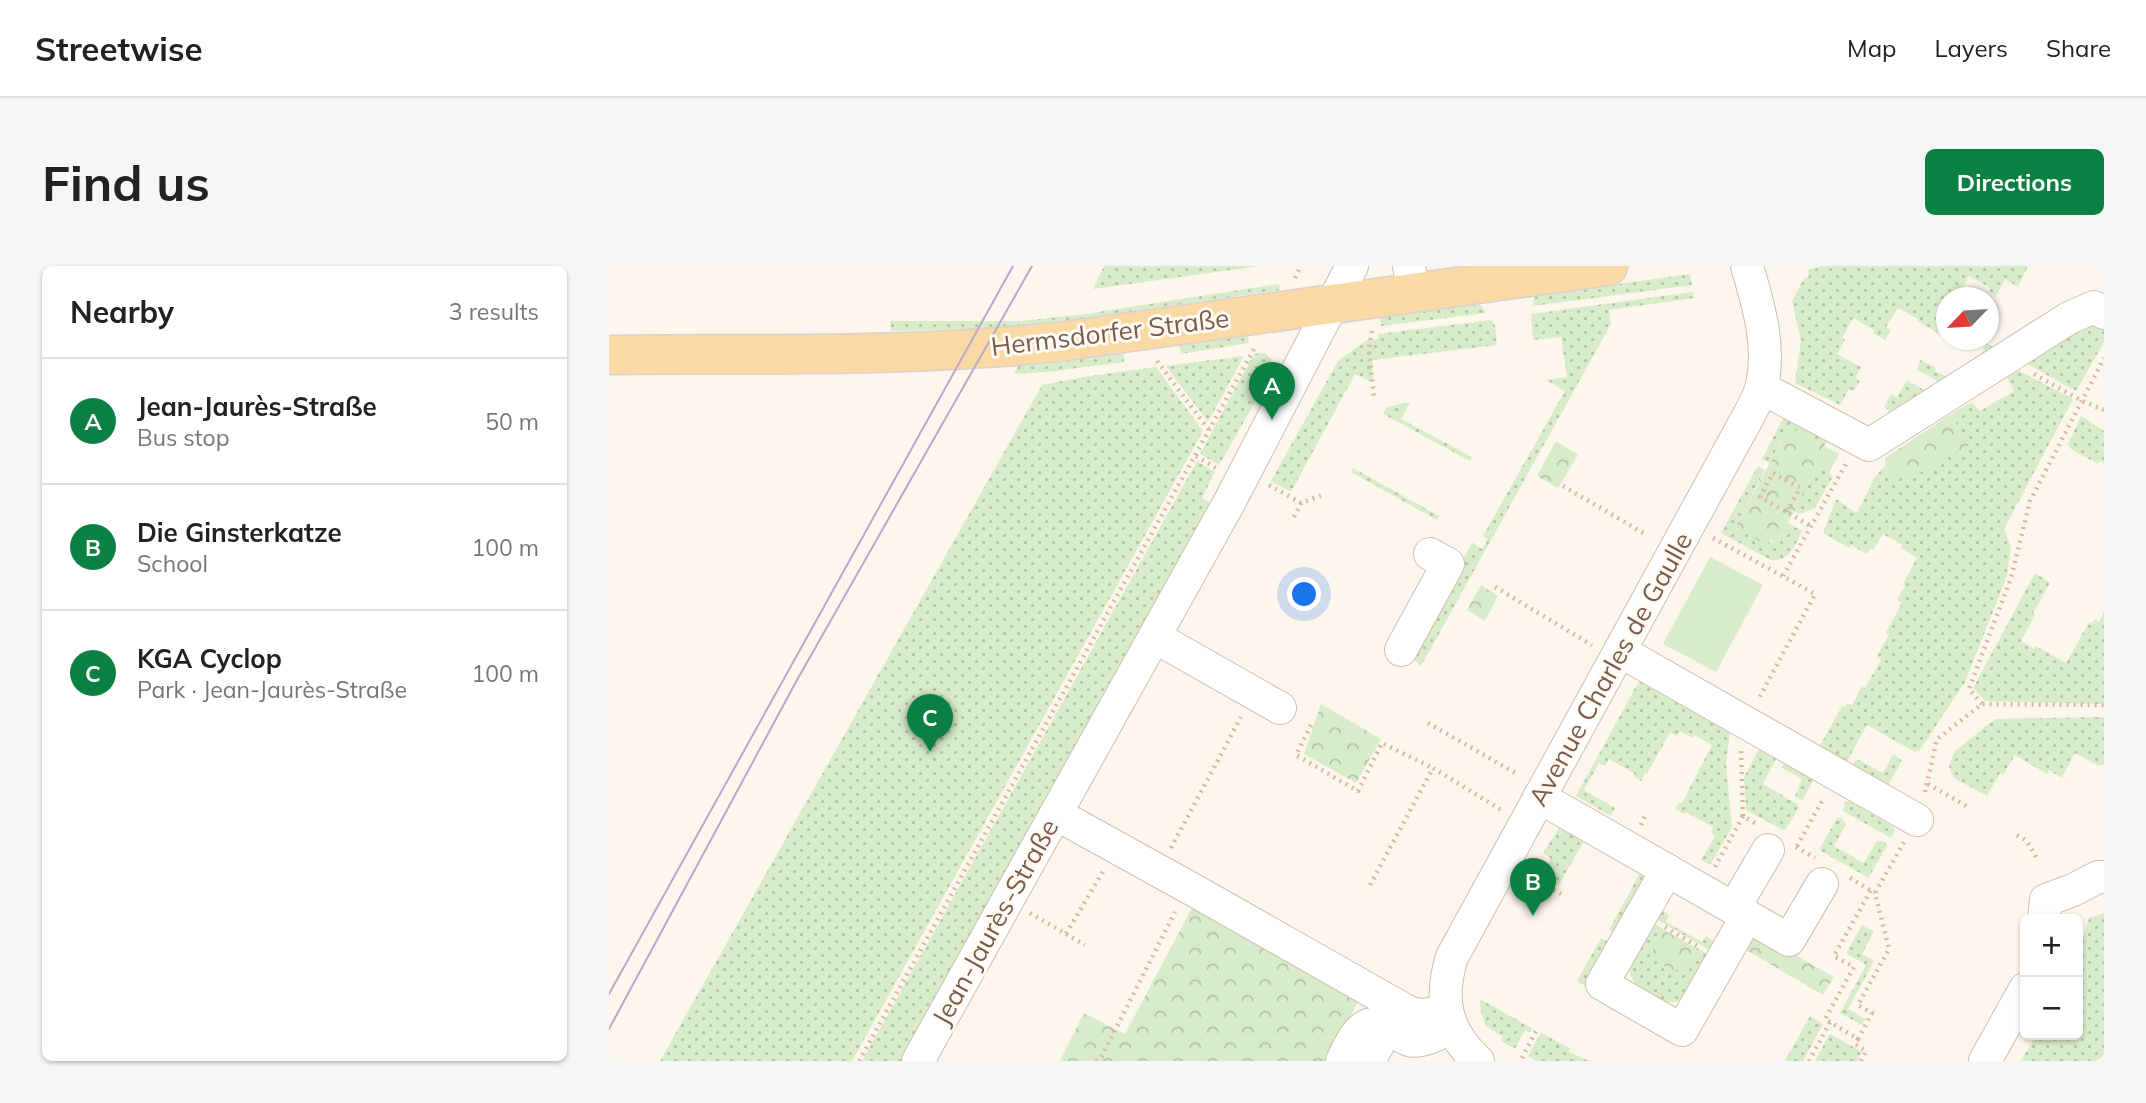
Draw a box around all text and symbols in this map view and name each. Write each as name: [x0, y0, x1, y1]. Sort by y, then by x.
text: Streetwise: [35, 28, 203, 69]
text: Map: [1847, 33, 1896, 63]
text: Layers: [1934, 33, 2008, 63]
text: Share: [2046, 33, 2111, 63]
button: Directions: [1925, 149, 2104, 215]
text: Find us: [42, 152, 210, 213]
north arrow: [1936, 287, 1999, 350]
text: Nearby: [70, 293, 174, 331]
text: 3 results: [449, 297, 539, 326]
street label: Hermsdorfer Straße: [989, 301, 1231, 363]
pin: A: [1249, 362, 1295, 420]
text: Jean-Jaurès-Straße: [137, 390, 377, 423]
text: A: [84, 407, 102, 436]
text: 50 m: [485, 407, 539, 436]
text: Bus stop: [137, 423, 229, 452]
text: Die Ginsterkatze: [137, 516, 342, 549]
street label: Avenue Charles de Gaulle: [1521, 526, 1699, 812]
text: B: [85, 533, 101, 562]
text: 100 m: [471, 533, 539, 562]
text: School: [137, 549, 208, 578]
your location: [1287, 577, 1321, 611]
text: KGA Cyclop: [137, 642, 282, 675]
text: C: [85, 659, 101, 688]
text: 100 m: [471, 659, 539, 688]
text: Park · Jean-Jaurès-Straße: [137, 675, 407, 704]
pin: C: [907, 694, 953, 752]
street label: Jean-Jaurès-Straße: [925, 813, 1065, 1031]
pin: B: [1510, 858, 1556, 916]
map controls: [2020, 914, 2083, 1040]
button: +: [2020, 914, 2083, 977]
button: −: [2020, 977, 2083, 1040]

